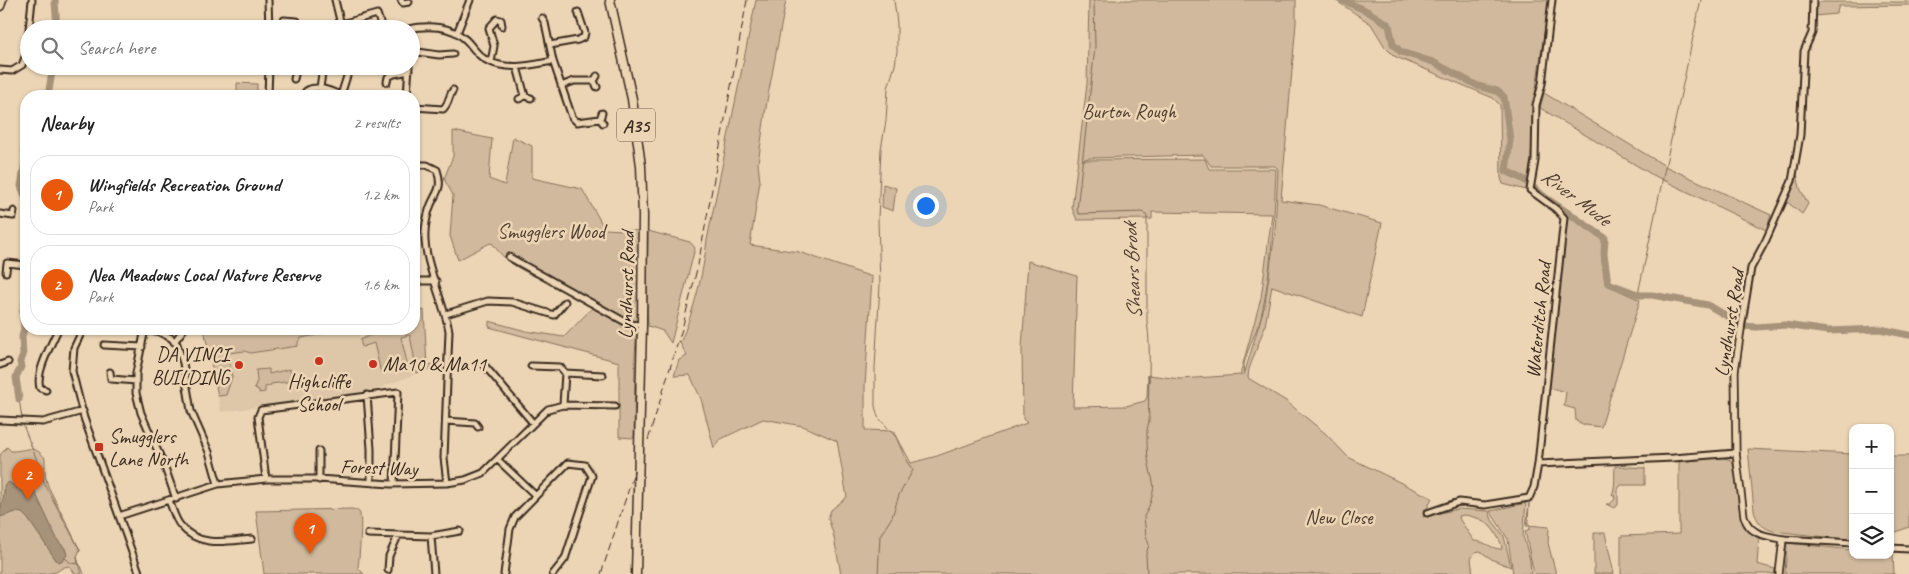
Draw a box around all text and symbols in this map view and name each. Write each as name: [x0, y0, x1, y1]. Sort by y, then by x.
search box: [20, 20, 420, 75]
icon: search: [38, 34, 66, 62]
text: Search here: [78, 36, 155, 60]
park label: Burton Rough: [1082, 99, 1177, 124]
road number: A35: [617, 108, 655, 142]
text: Nearby: [40, 110, 93, 136]
text: 2 results: [353, 113, 400, 133]
water label: River Mude: [1536, 163, 1618, 233]
text: Wingfields Recreation Ground: [88, 173, 280, 197]
text: 1: [53, 185, 61, 205]
text: 1.2 km: [362, 185, 399, 205]
your location: [913, 193, 939, 219]
text: Park: [88, 197, 113, 217]
park label: Smugglers Wood: [497, 219, 608, 244]
water label: Shears Brook: [1116, 219, 1148, 320]
street label: Lyndhurst Road: [613, 228, 640, 339]
street label: Waterditch Road: [1520, 258, 1557, 379]
text: Nea Meadows Local Nature Reserve: [88, 263, 320, 287]
street label: Lyndhurst Road: [1709, 265, 1751, 378]
text: 2: [53, 275, 61, 295]
text: 1.6 km: [362, 275, 399, 295]
text: Park: [88, 287, 113, 307]
place label: DA VINCI BUILDING: [152, 342, 233, 390]
place label: Ma10 & Ma11: [383, 352, 487, 377]
marker: Highcliffe School: [313, 355, 325, 367]
marker: Ma10 & Ma11: [367, 358, 379, 370]
marker: DA VINCI BUILDING: [233, 359, 245, 371]
place label: Highcliffe School: [288, 369, 352, 417]
place label: Smugglers Lane North: [109, 424, 190, 472]
map controls: [1849, 424, 1894, 559]
button: +: [1849, 424, 1894, 469]
marker: Smugglers Lane North: [93, 441, 105, 453]
street label: Forest Way: [340, 454, 420, 481]
pin: 2: [12, 459, 44, 500]
button: −: [1849, 469, 1894, 514]
park label: New Close: [1305, 505, 1374, 530]
pin: 1: [294, 513, 326, 554]
button: layers: [1849, 514, 1894, 559]

